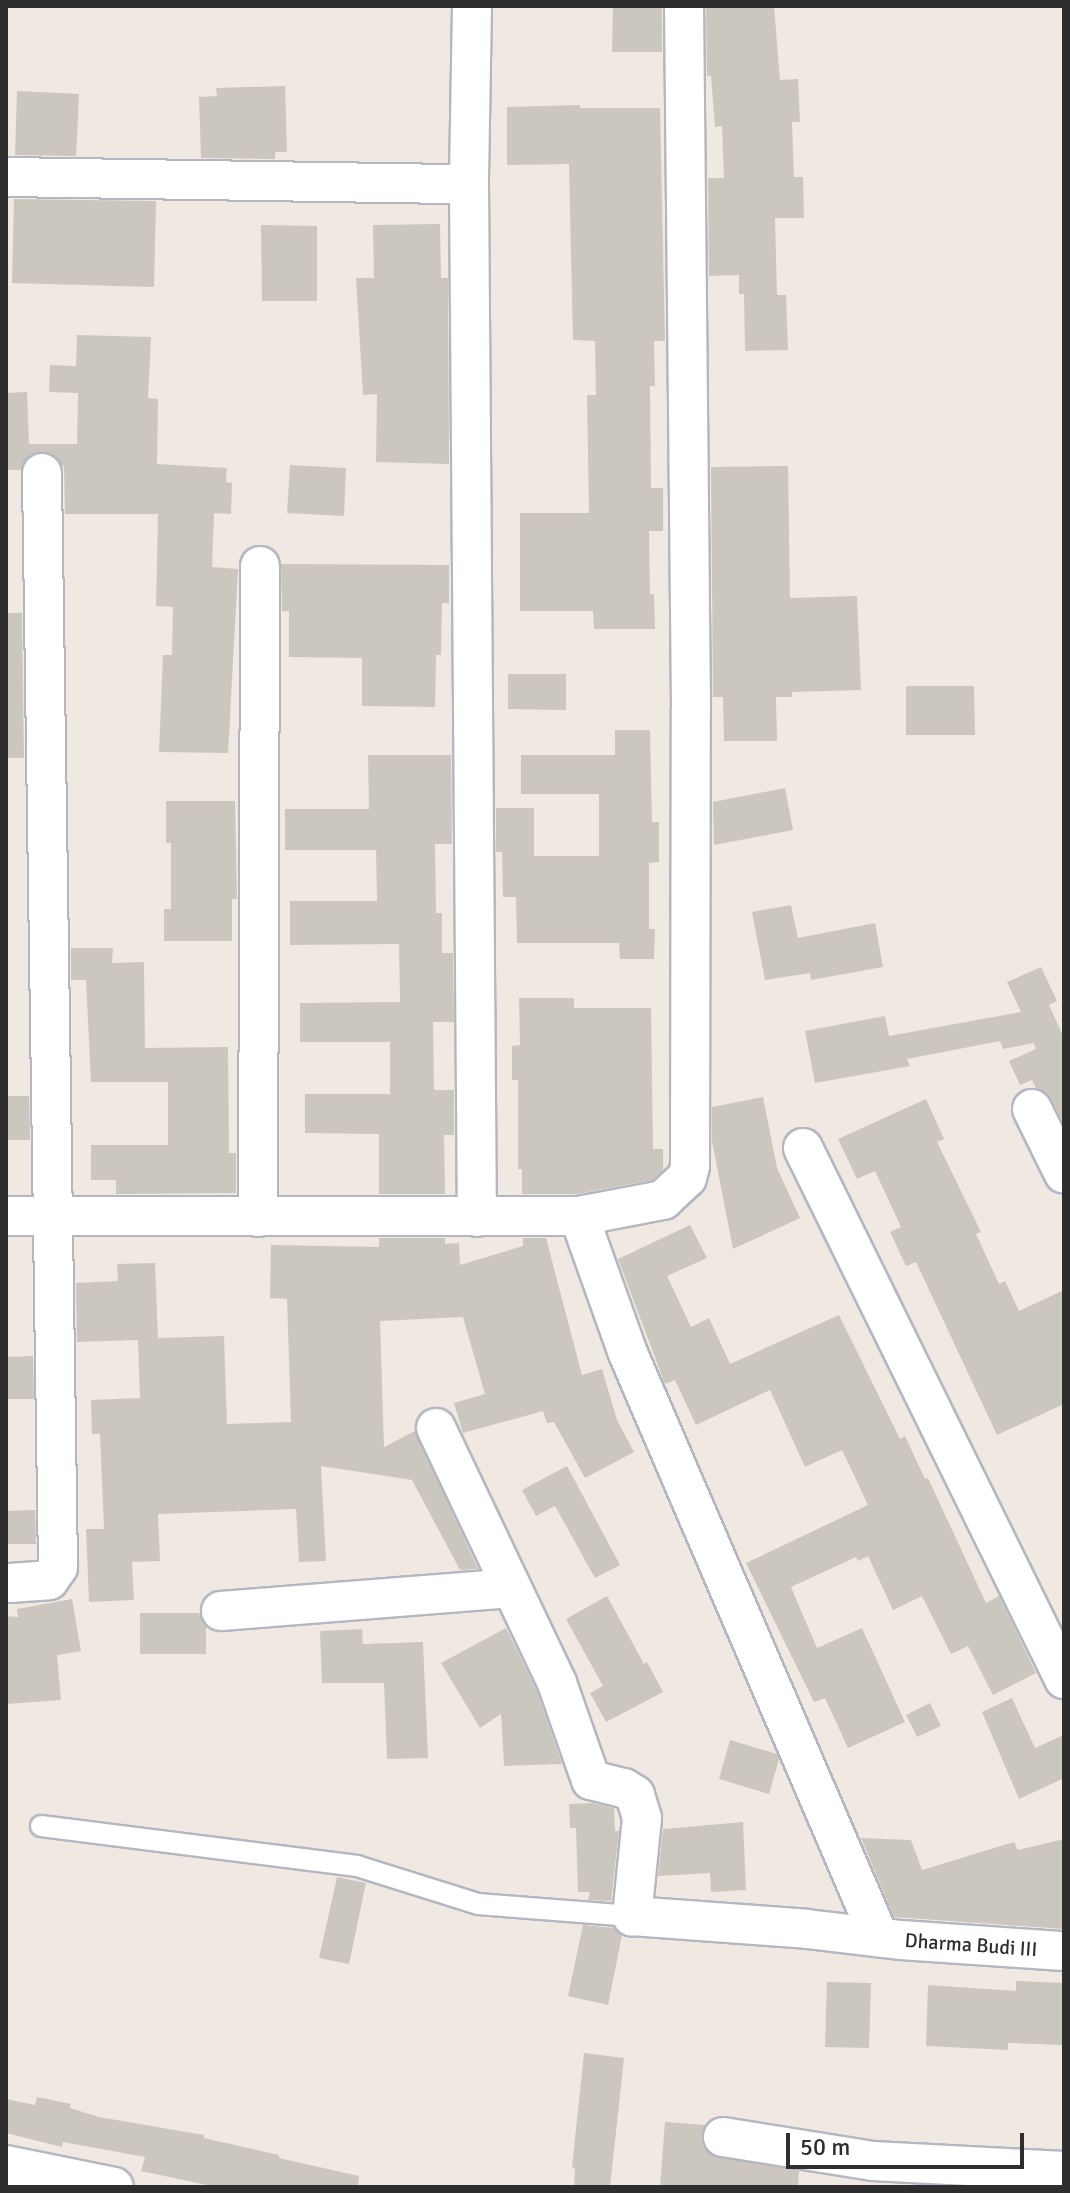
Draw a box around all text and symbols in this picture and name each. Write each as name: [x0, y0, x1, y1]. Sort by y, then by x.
street label: Dharma Budi III: [904, 1928, 1038, 1962]
scale bar: [790, 2117, 1028, 2167]
text: 50 m: [800, 2132, 850, 2162]

